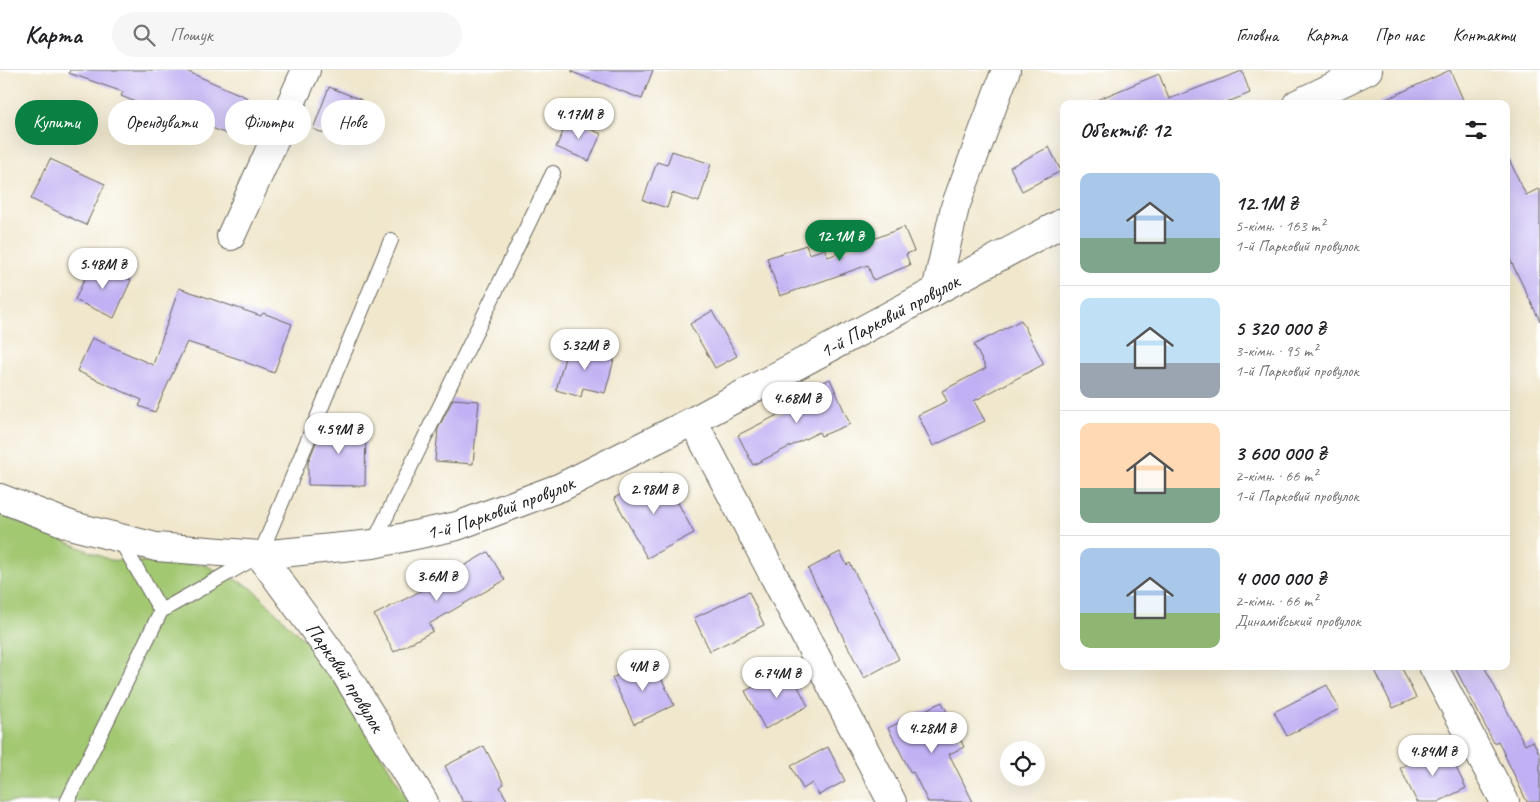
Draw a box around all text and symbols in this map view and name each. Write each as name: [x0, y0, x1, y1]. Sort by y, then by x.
search box: [112, 12, 462, 57]
text: Карта: [25, 20, 82, 50]
icon: search: [130, 21, 158, 49]
text: Пошук: [170, 23, 213, 47]
text: Головна: [1236, 24, 1278, 46]
text: Карта: [1306, 24, 1347, 46]
text: Про нас: [1375, 24, 1425, 46]
text: Контакти: [1453, 24, 1515, 46]
pin: 4.17M ₴: [533, 98, 625, 140]
chip: Купити: [15, 100, 98, 145]
chip: Орендувати: [108, 100, 215, 145]
chip: Фільтри: [225, 100, 311, 145]
chip: Нове: [321, 100, 385, 145]
text: 4.17M ₴: [555, 104, 603, 124]
icon: filters: [1462, 116, 1490, 144]
text: Об’єктів: 12: [1080, 117, 1170, 143]
text: 12.1M ₴: [1235, 190, 1298, 216]
icon: home: [1120, 193, 1180, 253]
text: 5-кімн. · 163 m²: [1235, 216, 1325, 236]
pin: 12.1M ₴: [794, 220, 886, 262]
text: 12.1M ₴: [816, 226, 864, 246]
text: 1-й Парковий провулок: [1235, 236, 1359, 256]
pin: 5.48M ₴: [57, 248, 149, 290]
text: 5.48M ₴: [79, 254, 127, 274]
street label: 1-й Парковий провулок: [815, 267, 965, 363]
text: 5 320 000 ₴: [1235, 315, 1326, 341]
icon: home: [1120, 318, 1180, 378]
pin: 5.32M ₴: [539, 328, 631, 371]
text: 5.32M ₴: [561, 335, 609, 355]
text: 3-кімн. · 95 m²: [1235, 341, 1317, 361]
text: 1-й Парковий провулок: [1235, 361, 1359, 381]
pin: 4.68M ₴: [751, 382, 843, 424]
text: 4.68M ₴: [773, 388, 821, 408]
pin: 4.59M ₴: [293, 412, 385, 455]
text: 4.59M ₴: [315, 419, 363, 439]
text: 3 600 000 ₴: [1235, 440, 1326, 466]
icon: home: [1120, 443, 1180, 503]
text: 2-кімн. · 66 m²: [1235, 466, 1317, 486]
street label: 1-й Парковий провулок: [424, 469, 579, 545]
pin: 2.98M ₴: [608, 472, 700, 515]
text: 2.98M ₴: [630, 479, 678, 499]
text: 1-й Парковий провулок: [1235, 486, 1359, 506]
pin: 3.6M ₴: [396, 560, 478, 602]
text: 4 000 000 ₴: [1235, 565, 1326, 591]
text: 3.6M ₴: [417, 566, 457, 586]
icon: home: [1120, 568, 1180, 628]
text: 2-кімн. · 66 m²: [1235, 591, 1317, 611]
text: Динамівський провулок: [1235, 611, 1361, 631]
street label: Парковий провулок: [300, 617, 391, 738]
pin: 4M ₴: [613, 650, 673, 692]
text: 4M ₴: [628, 656, 658, 676]
pin: 6.74M ₴: [731, 656, 823, 699]
text: 6.74M ₴: [753, 663, 801, 683]
pin: 4.28M ₴: [886, 712, 978, 754]
text: 4.28M ₴: [908, 718, 956, 738]
pin: 4.84M ₴: [1387, 734, 1479, 777]
map controls: [1000, 741, 1045, 786]
button: locate: [1000, 741, 1045, 786]
text: 4.84M ₴: [1409, 741, 1457, 761]

